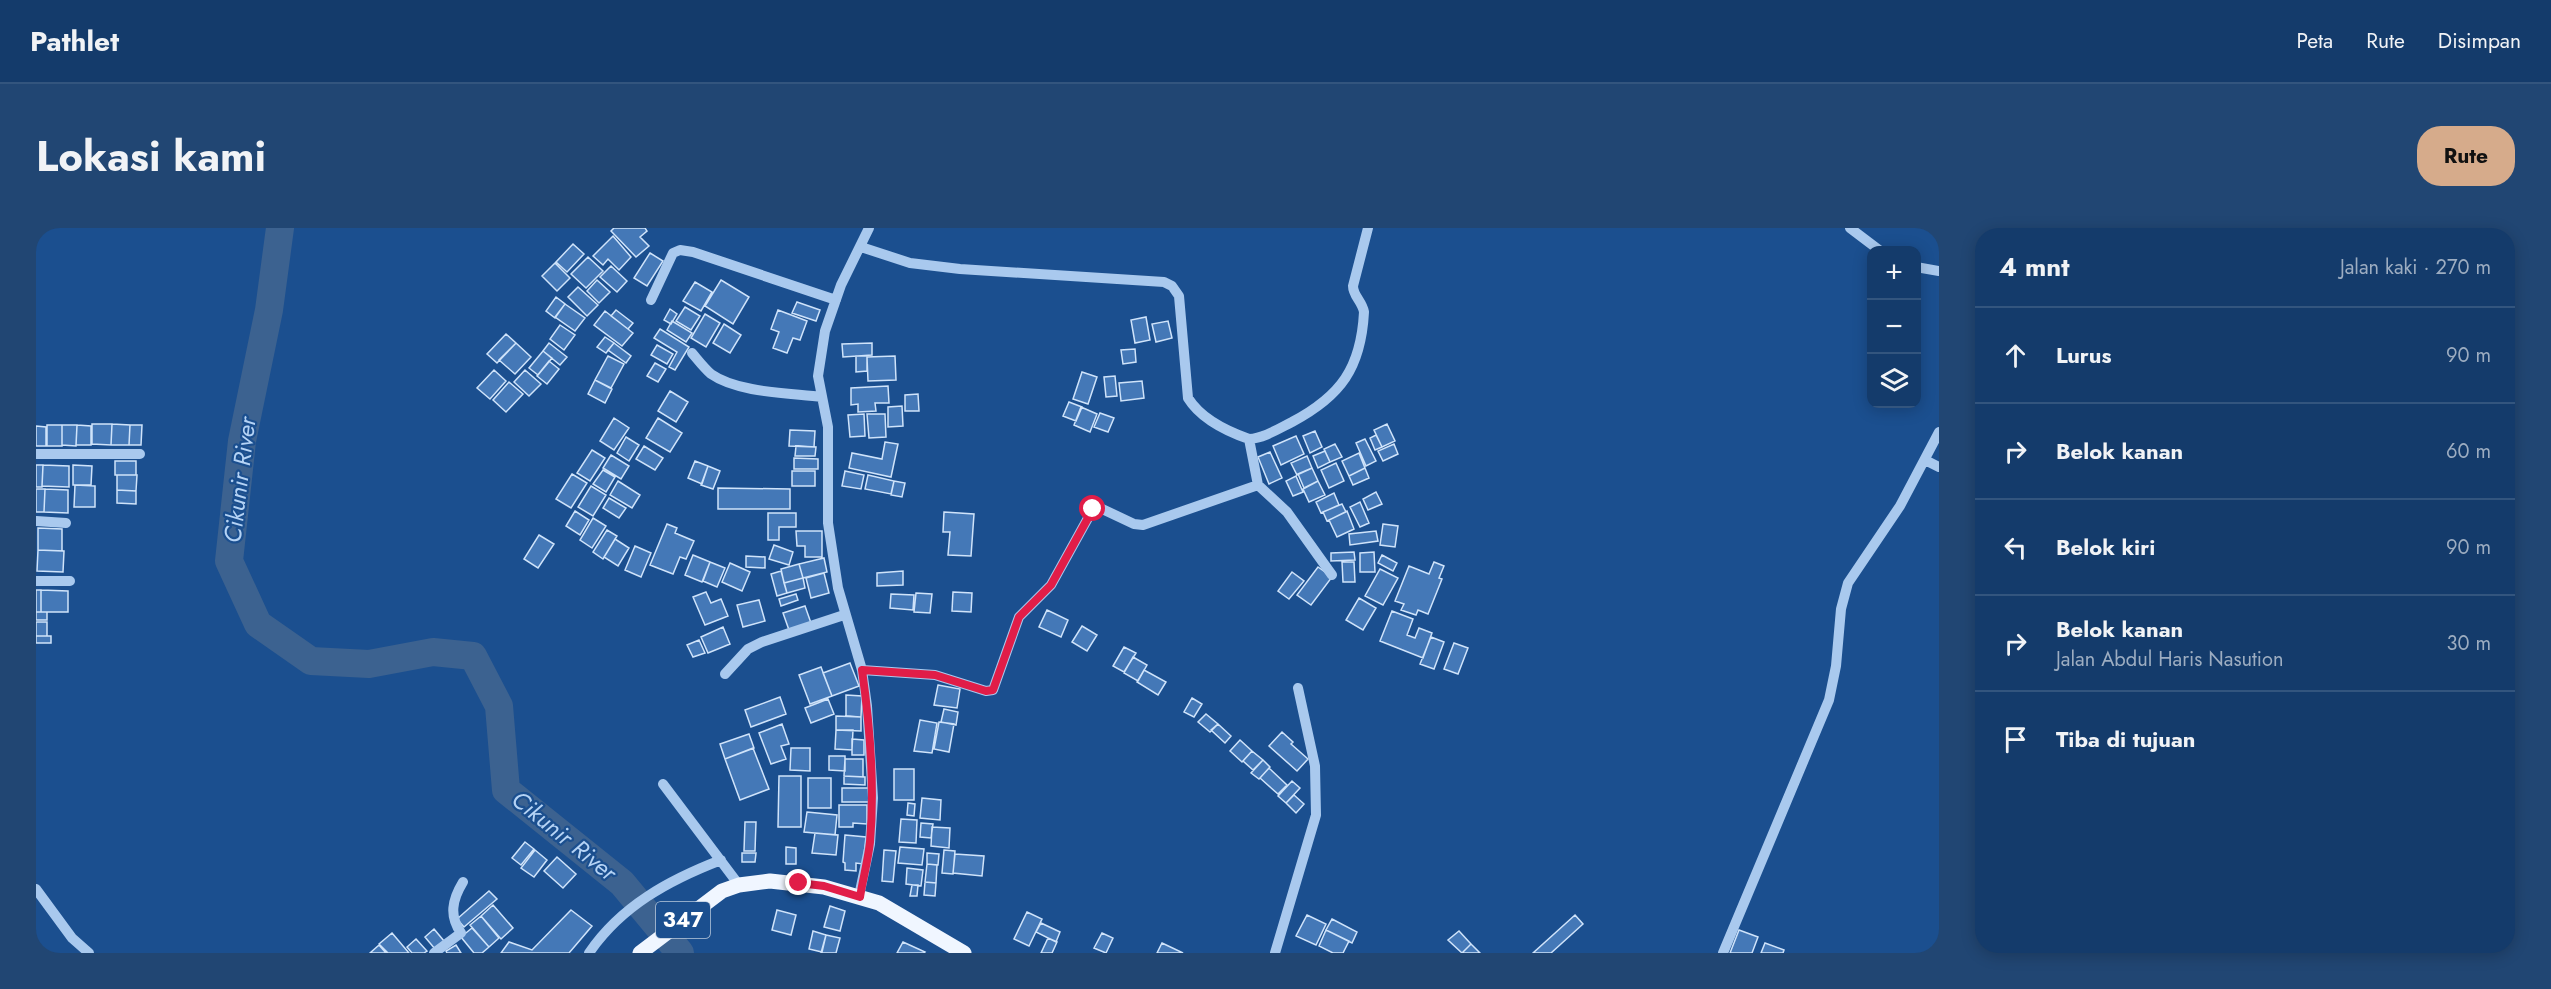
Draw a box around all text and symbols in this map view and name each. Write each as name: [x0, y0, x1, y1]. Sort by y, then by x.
text: Pathlet: [30, 21, 119, 62]
text: Peta: [2296, 26, 2333, 56]
text: Rute: [2366, 26, 2405, 56]
text: Disimpan: [2438, 26, 2521, 56]
text: Lokasi kami: [36, 126, 266, 187]
button: Rute: [2417, 126, 2515, 186]
map controls: [1867, 246, 1921, 408]
button: +: [1867, 246, 1921, 300]
text: 4 mnt: [1999, 248, 2070, 286]
text: Jalan kaki · 270 m: [2340, 253, 2491, 282]
button: −: [1867, 300, 1921, 354]
icon: ahead: [1999, 339, 2032, 372]
text: Lurus: [2056, 339, 2112, 371]
text: 90 m: [2446, 341, 2491, 370]
button: layers: [1867, 354, 1921, 408]
water label: Cikunir River: [214, 413, 265, 545]
icon: right: [1999, 435, 2032, 468]
text: Belok kanan: [2056, 435, 2183, 467]
text: 60 m: [2446, 437, 2491, 466]
route start: [1079, 495, 1105, 521]
icon: left: [1999, 531, 2032, 564]
text: Belok kiri: [2056, 531, 2155, 563]
text: 90 m: [2446, 533, 2491, 562]
text: Belok kanan: [2056, 613, 2183, 645]
icon: right: [1999, 627, 2032, 660]
text: 30 m: [2446, 629, 2491, 658]
text: Jalan Abdul Haris Nasution: [2056, 645, 2283, 674]
icon: arrive: [1999, 723, 2032, 756]
text: Tiba di tujuan: [2056, 723, 2195, 755]
water label: Cikunir River: [504, 782, 626, 890]
route end: [785, 869, 811, 895]
road number: 347: [656, 902, 710, 938]

